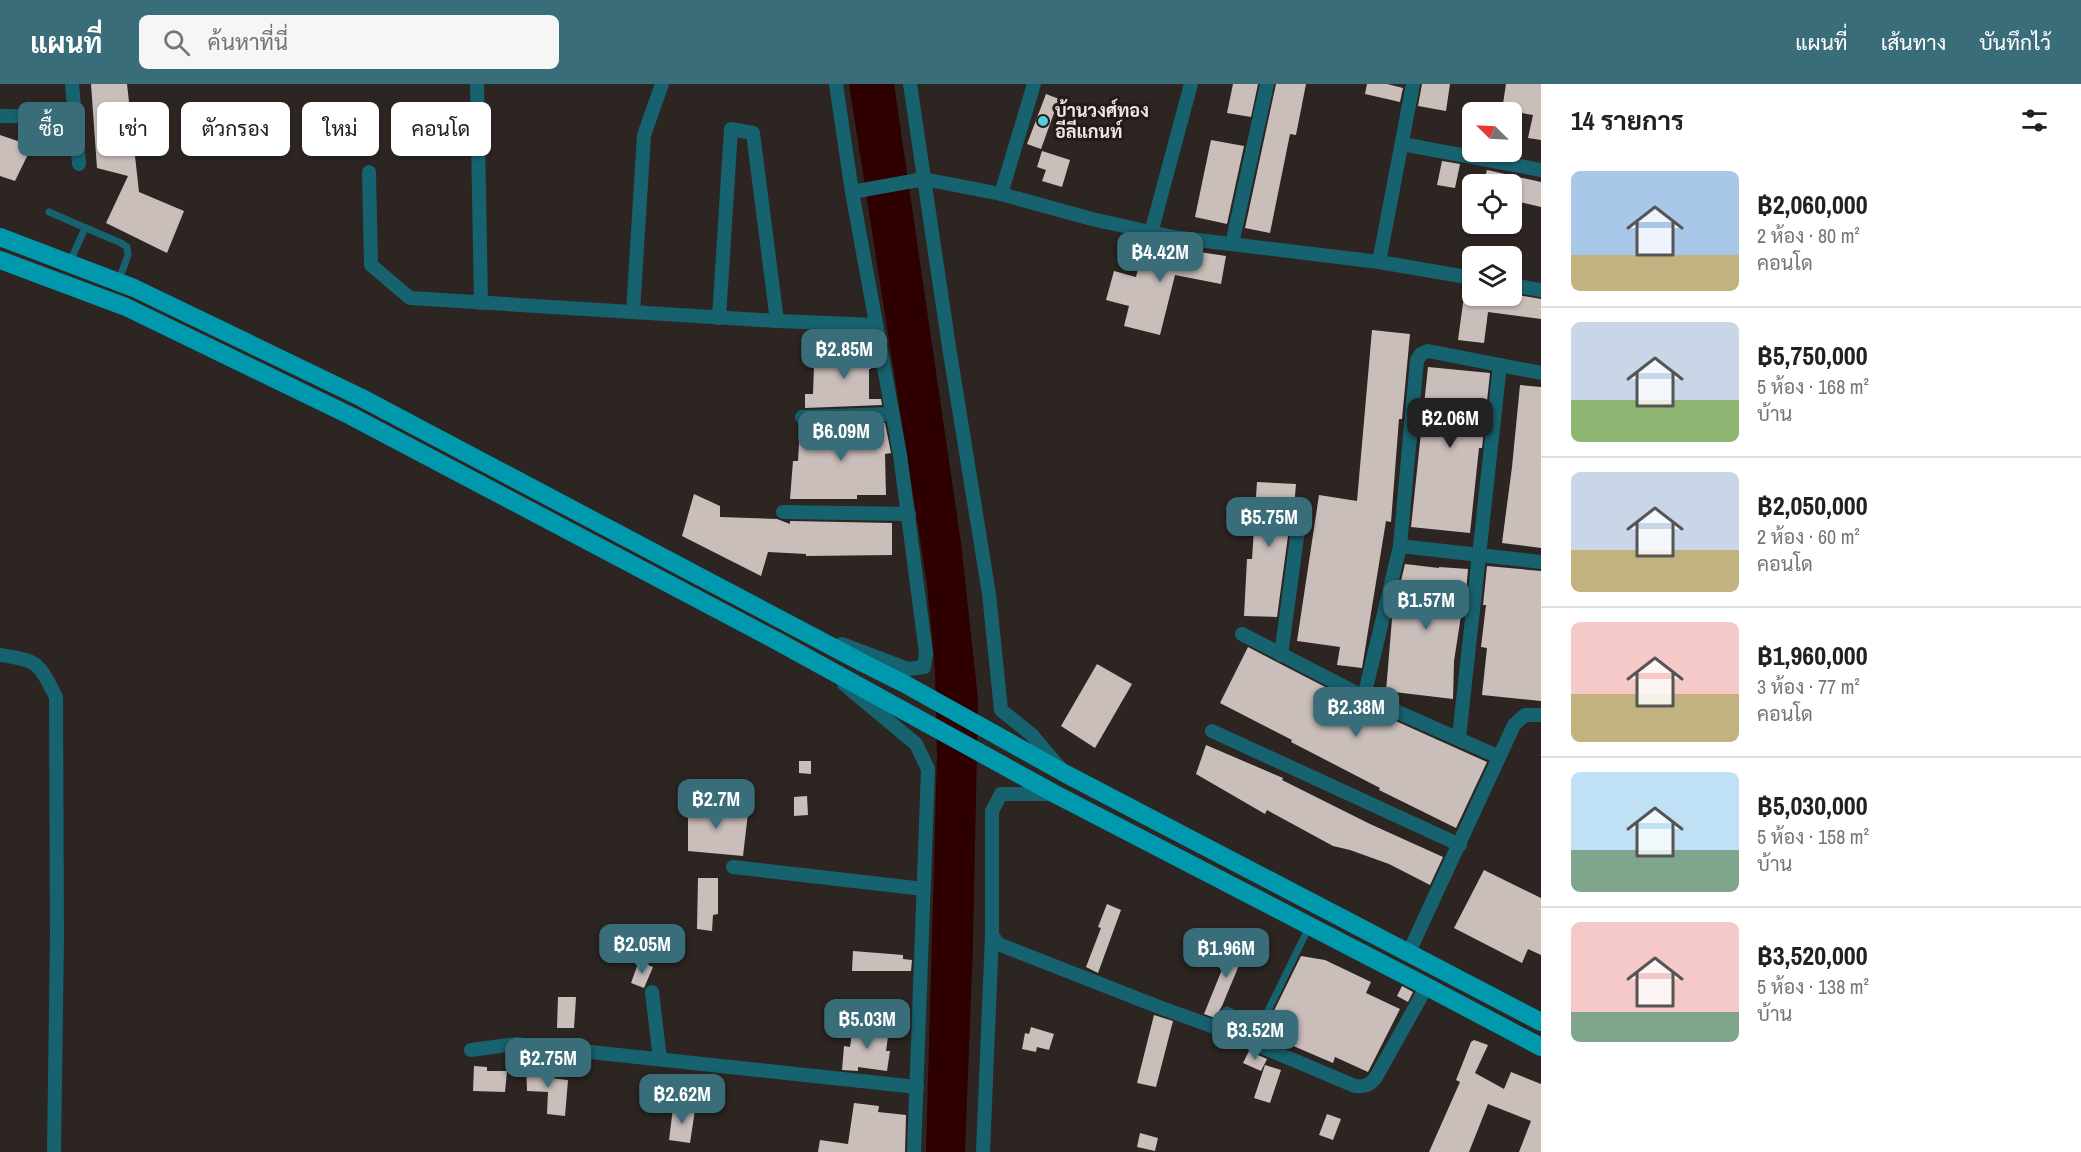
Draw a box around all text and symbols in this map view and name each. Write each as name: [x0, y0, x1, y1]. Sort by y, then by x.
search box: [139, 15, 559, 69]
text: แผนที่: [30, 24, 103, 62]
icon: search: [160, 26, 193, 59]
text: ค้นหาที่นี่: [208, 27, 288, 57]
text: แผนที่: [1795, 28, 1848, 57]
text: เส้นทาง: [1881, 28, 1946, 57]
text: บันทึกไว้: [1979, 28, 2051, 57]
place label: บ้านวงศ์ทอง อีลีแกนท์: [1055, 98, 1149, 144]
chip: ซื้อ: [18, 102, 85, 156]
chip: เช่า: [97, 102, 169, 156]
chip: ตัวกรอง: [181, 102, 290, 156]
chip: ใหม่: [302, 102, 379, 156]
chip: คอนโด: [391, 102, 491, 156]
north arrow: [1462, 102, 1522, 162]
map controls: [1462, 102, 1522, 306]
text: 14 รายการ: [1571, 103, 1684, 138]
icon: filters: [2018, 104, 2051, 137]
marker: บ้านวงศ์ทอง อีลีแกนท์: [1036, 114, 1050, 128]
button: locate: [1462, 174, 1522, 234]
text: ฿2,060,000: [1757, 187, 1868, 222]
icon: home: [1619, 195, 1691, 267]
text: 2 ห้อง · 80 m²: [1757, 222, 1860, 249]
pin: ฿4.42M: [1111, 232, 1209, 283]
text: ฿4.42M: [1131, 238, 1189, 265]
button: layers: [1462, 246, 1522, 306]
text: คอนโด: [1757, 249, 1813, 276]
pin: ฿2.85M: [795, 329, 893, 380]
text: ฿2.85M: [815, 335, 873, 362]
text: ฿5,750,000: [1757, 338, 1868, 373]
icon: home: [1619, 346, 1691, 418]
text: 5 ห้อง · 168 m²: [1757, 373, 1869, 400]
pin: ฿2.06M: [1401, 398, 1499, 449]
text: บ้าน: [1757, 400, 1792, 427]
text: ฿2.06M: [1421, 404, 1479, 431]
pin: ฿6.09M: [792, 411, 890, 462]
text: ฿6.09M: [812, 417, 870, 444]
text: ฿2,050,000: [1757, 488, 1868, 523]
icon: home: [1619, 496, 1691, 568]
pin: ฿5.75M: [1220, 497, 1318, 548]
text: ฿5.75M: [1240, 503, 1298, 530]
text: 2 ห้อง · 60 m²: [1757, 523, 1860, 550]
text: คอนโด: [1757, 550, 1813, 577]
pin: ฿1.57M: [1377, 580, 1475, 631]
text: ฿1.57M: [1397, 586, 1455, 613]
text: ฿1,960,000: [1757, 638, 1868, 673]
icon: home: [1619, 646, 1691, 718]
text: 3 ห้อง · 77 m²: [1757, 673, 1860, 700]
pin: ฿2.38M: [1307, 687, 1405, 738]
text: ฿2.38M: [1327, 693, 1385, 720]
text: คอนโด: [1757, 700, 1813, 727]
pin: ฿2.7M: [674, 779, 758, 830]
text: ฿2.7M: [692, 785, 740, 812]
text: ฿5,030,000: [1757, 788, 1868, 823]
icon: home: [1619, 796, 1691, 868]
text: 5 ห้อง · 158 m²: [1757, 823, 1869, 850]
text: บ้าน: [1757, 850, 1792, 877]
pin: ฿2.05M: [593, 924, 691, 975]
pin: ฿1.96M: [1177, 928, 1275, 979]
text: ฿2.05M: [613, 930, 671, 957]
text: ฿1.96M: [1197, 934, 1255, 961]
text: ฿3,520,000: [1757, 938, 1868, 973]
icon: home: [1619, 946, 1691, 1018]
text: 5 ห้อง · 138 m²: [1757, 973, 1869, 1000]
pin: ฿5.03M: [818, 999, 916, 1050]
text: บ้าน: [1757, 1000, 1792, 1027]
text: ฿5.03M: [838, 1005, 896, 1032]
pin: ฿3.52M: [1206, 1010, 1304, 1061]
text: ฿3.52M: [1226, 1016, 1284, 1043]
pin: ฿2.75M: [499, 1038, 597, 1089]
text: ฿2.75M: [519, 1044, 577, 1071]
pin: ฿2.62M: [633, 1074, 731, 1125]
text: ฿2.62M: [653, 1080, 711, 1107]

